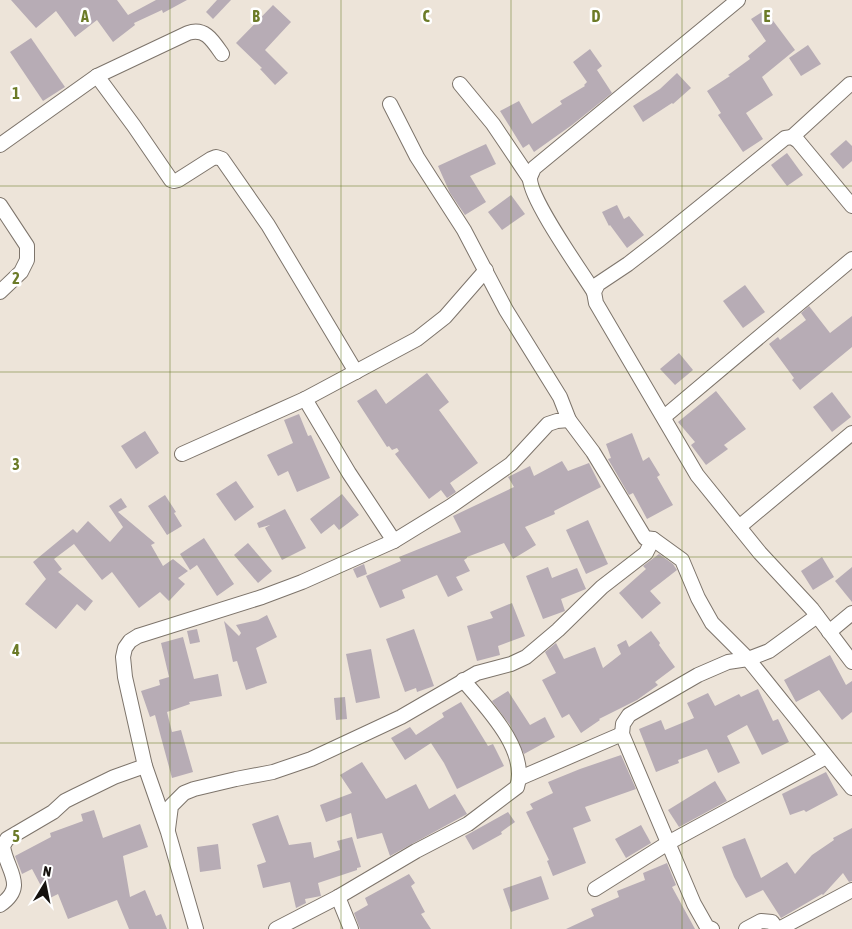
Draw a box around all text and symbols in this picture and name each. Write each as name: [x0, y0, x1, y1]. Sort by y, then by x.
text: A: [80, 7, 89, 25]
text: B: [252, 7, 260, 25]
text: C: [422, 7, 430, 25]
text: D: [592, 7, 601, 25]
text: E: [764, 7, 771, 25]
text: 1: [12, 84, 20, 102]
text: 2: [12, 269, 20, 287]
text: 3: [12, 455, 20, 473]
text: 4: [11, 641, 20, 659]
text: 5: [12, 827, 20, 845]
north arrow: [20, 859, 70, 909]
text: N: [42, 863, 53, 880]

